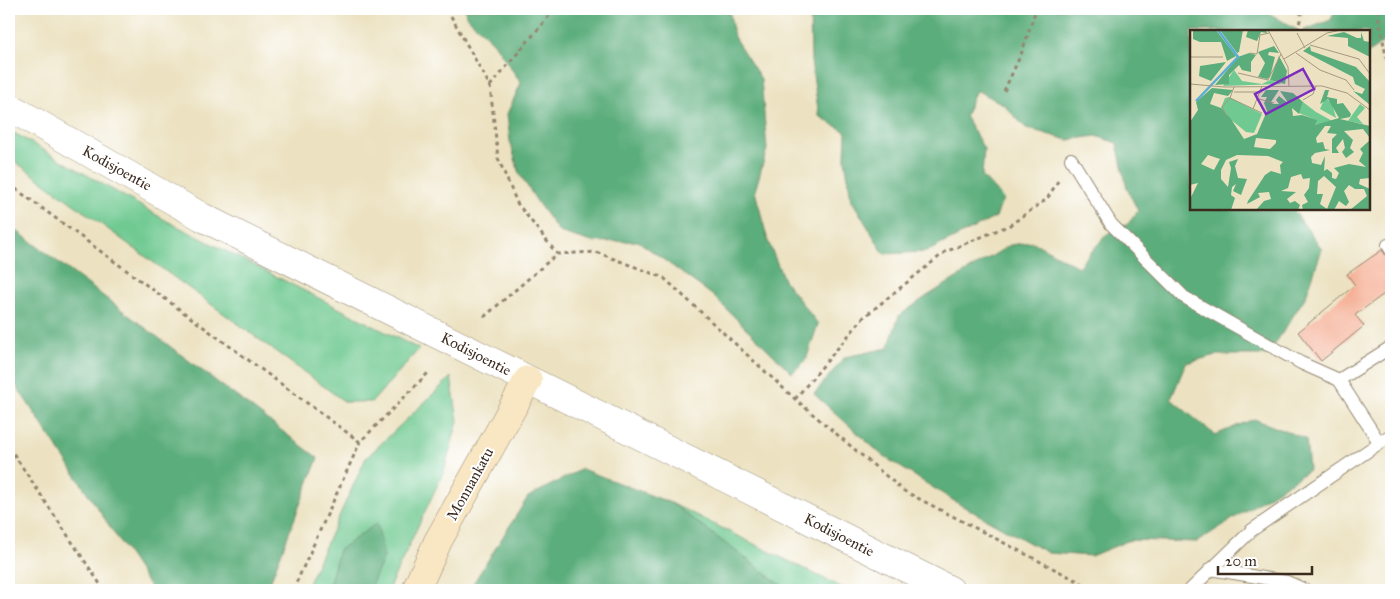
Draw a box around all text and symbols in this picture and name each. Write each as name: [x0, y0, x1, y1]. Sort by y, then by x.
inset map: [1190, 30, 1370, 210]
street label: Kodisjoentie: [79, 142, 155, 194]
street label: Kodisjoentie: [438, 329, 514, 379]
street label: Monnankatu: [443, 445, 497, 523]
street label: Kodisjoentie: [801, 510, 877, 560]
scale bar: [1218, 544, 1311, 576]
text: 20 m: [1225, 552, 1257, 570]

